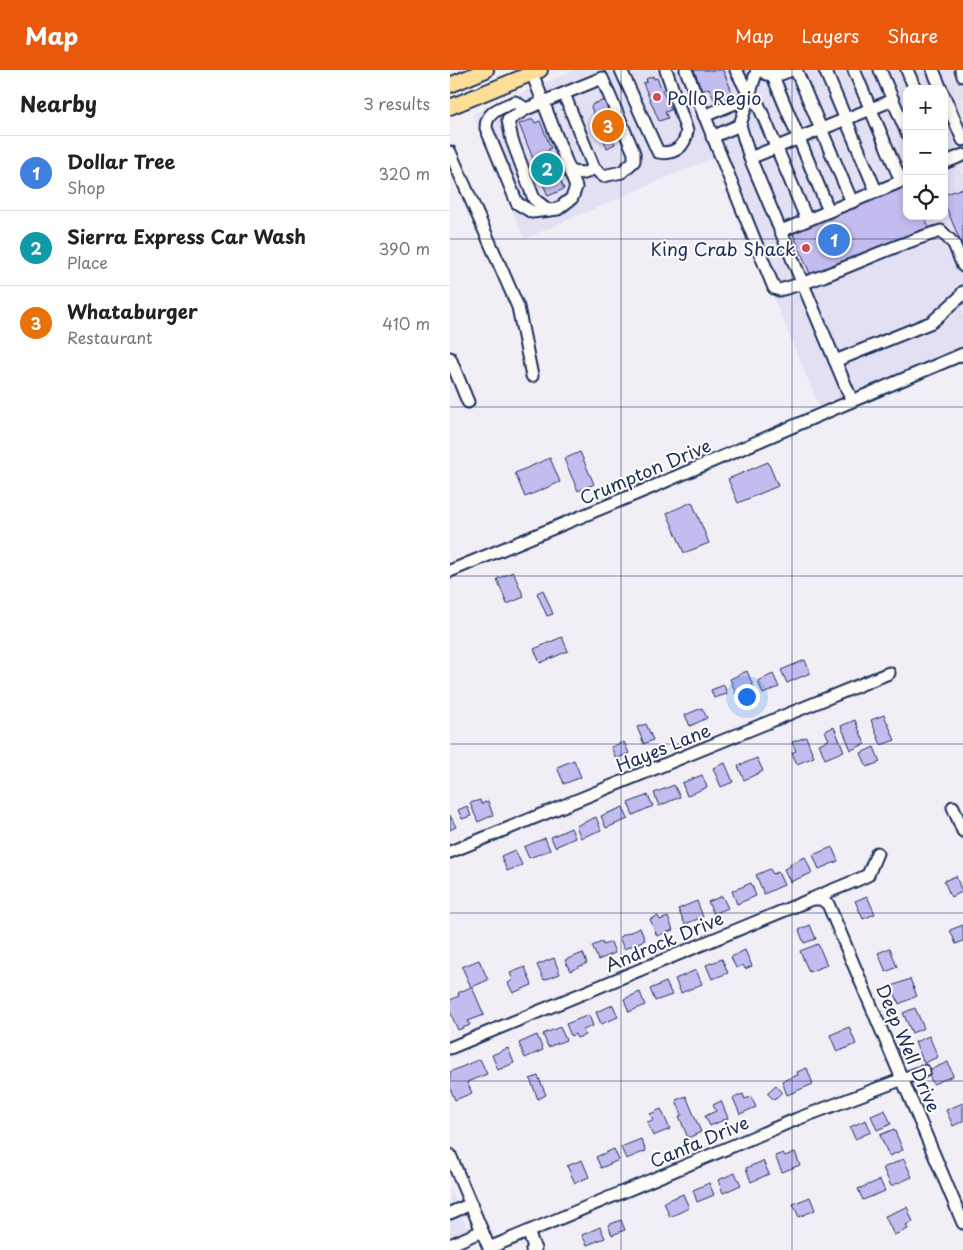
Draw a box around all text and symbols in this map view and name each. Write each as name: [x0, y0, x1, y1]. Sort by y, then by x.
text: Map: [25, 17, 78, 53]
text: Map: [735, 22, 774, 49]
text: Layers: [802, 22, 859, 49]
text: Share: [887, 22, 938, 49]
place label: Pollo Regio: [667, 84, 761, 111]
map controls: [903, 85, 948, 220]
button: +: [903, 85, 948, 130]
text: Nearby: [20, 87, 97, 119]
text: 3 results: [363, 91, 430, 115]
marker: Pollo Regio: [651, 91, 663, 103]
pin: 3: [592, 107, 624, 145]
button: −: [903, 130, 948, 175]
text: Dollar Tree: [67, 147, 175, 175]
pin: 2: [531, 150, 563, 188]
text: 1: [32, 161, 40, 185]
text: 320 m: [379, 161, 430, 185]
text: Shop: [67, 175, 105, 199]
button: locate: [903, 175, 948, 220]
pin: 1: [818, 221, 850, 259]
text: Sierra Express Car Wash: [67, 222, 306, 250]
place label: King Crab Shack: [651, 235, 796, 262]
text: 2: [30, 236, 42, 260]
text: 390 m: [379, 236, 430, 260]
marker: King Crab Shack: [800, 242, 812, 254]
text: Place: [67, 250, 108, 274]
text: Whataburger: [67, 297, 198, 325]
text: 3: [31, 311, 41, 335]
text: 410 m: [382, 311, 430, 335]
text: Restaurant: [67, 325, 153, 349]
street label: Crumpton Drive: [575, 431, 715, 511]
your location: [734, 684, 760, 710]
street label: Hayes Lane: [612, 716, 714, 778]
street label: Androck Drive: [601, 904, 727, 978]
street label: Deep Well Drive: [870, 980, 948, 1116]
street label: Canfa Drive: [645, 1108, 753, 1174]

